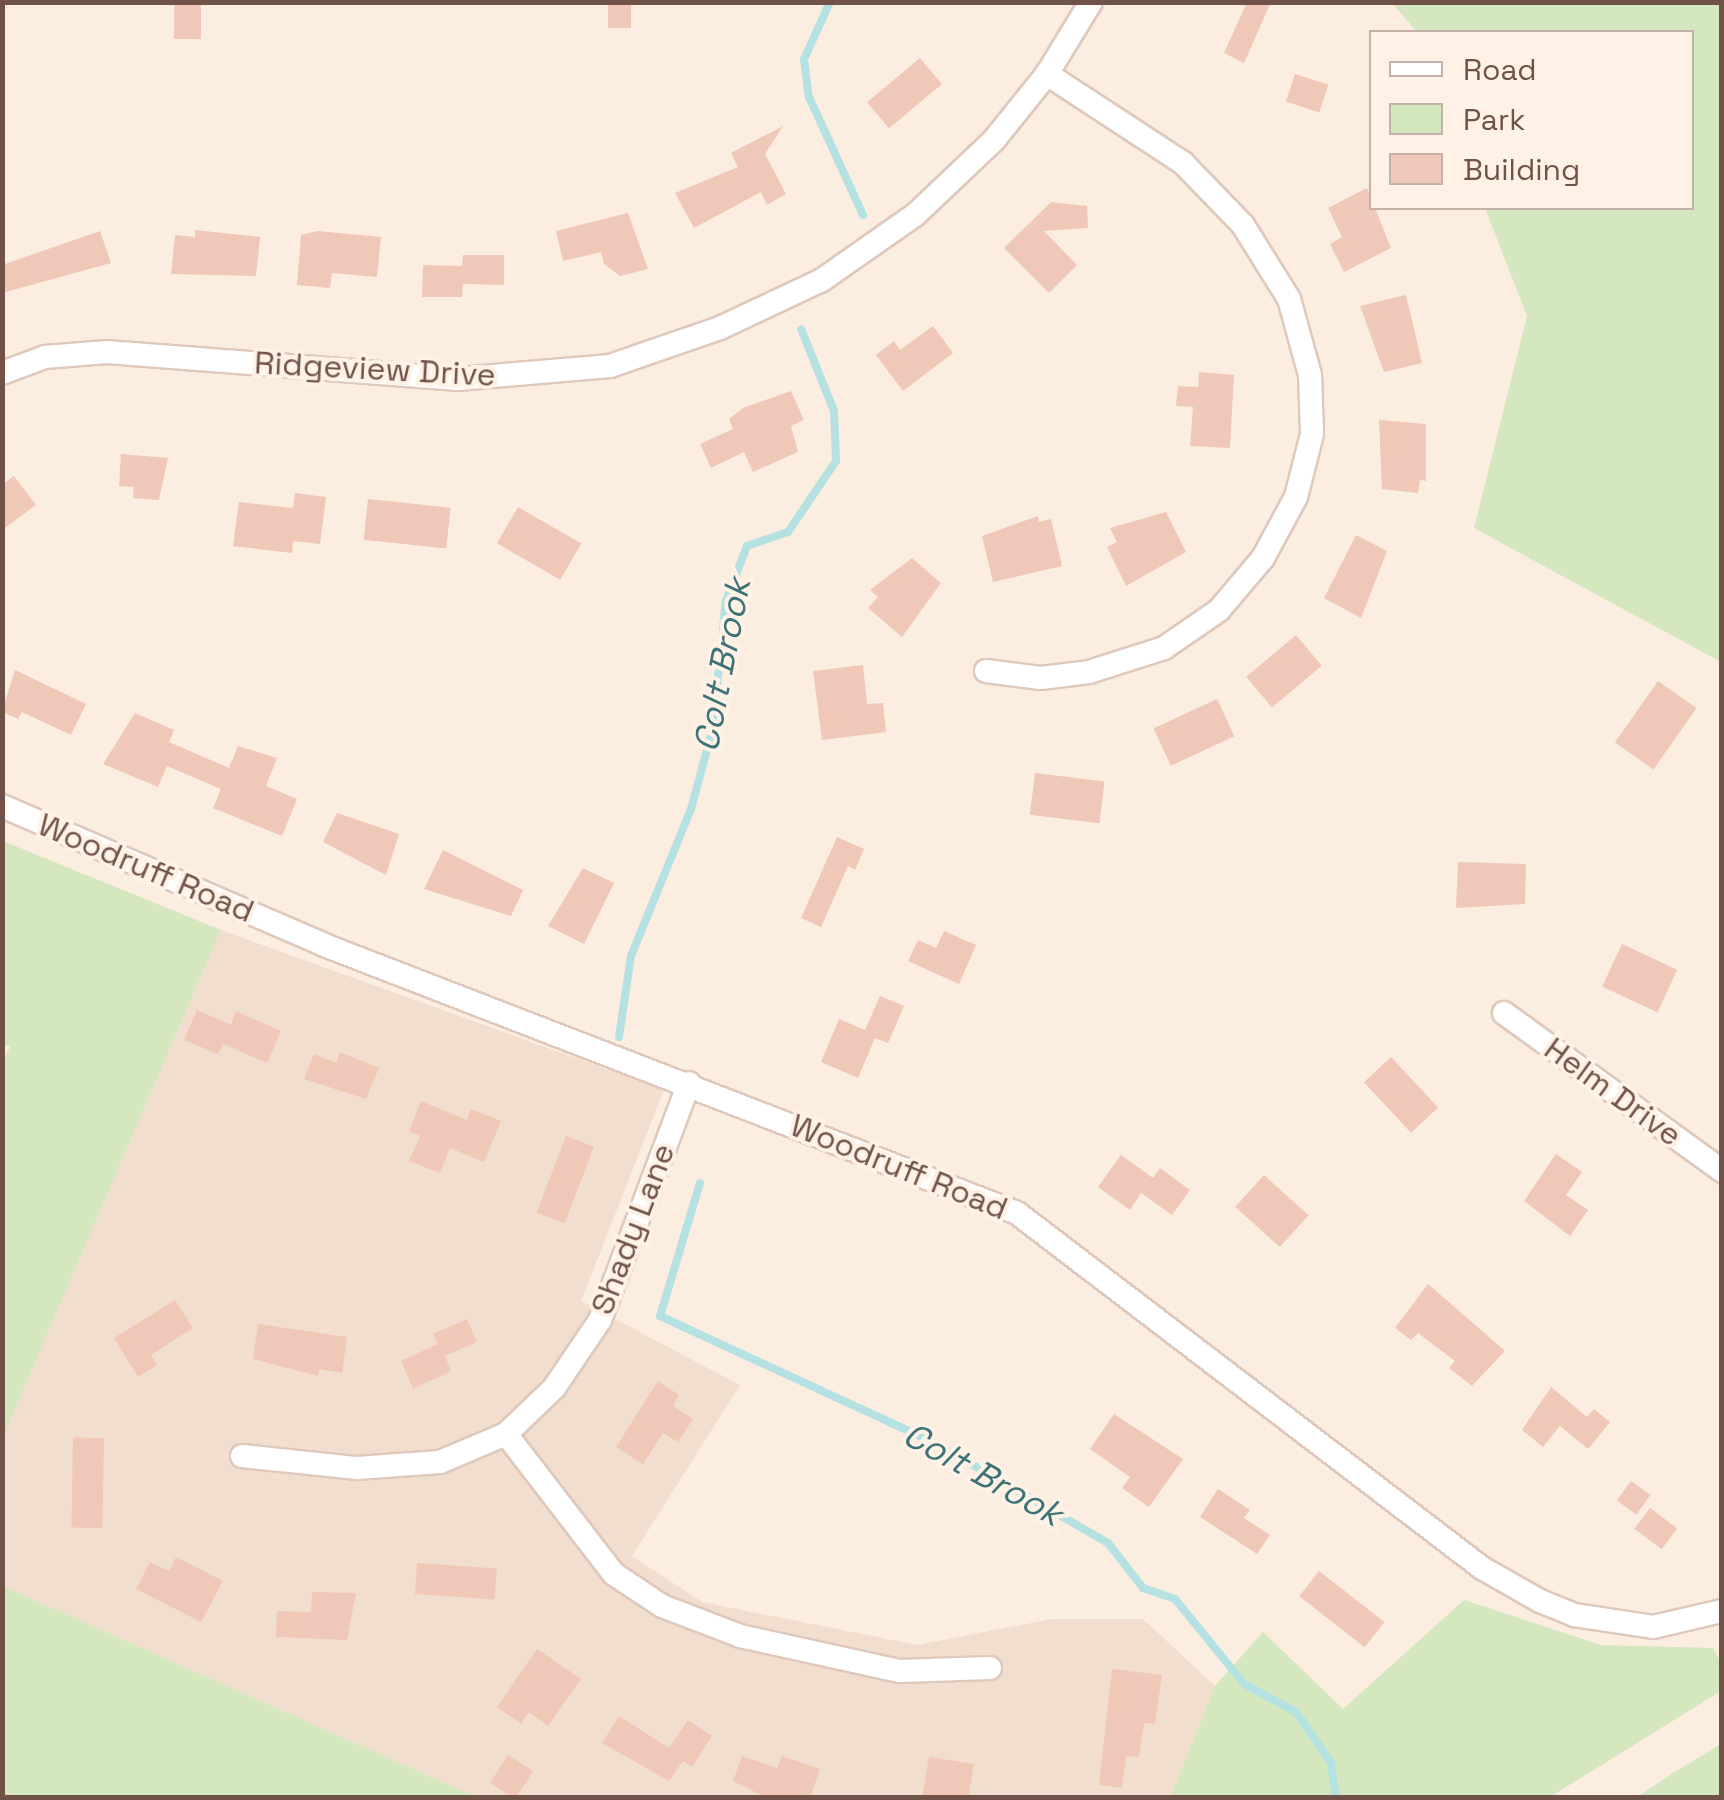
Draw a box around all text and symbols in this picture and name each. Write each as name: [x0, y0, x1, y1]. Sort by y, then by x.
legend: [1369, 30, 1694, 210]
text: Road: [1463, 50, 1537, 89]
text: Park: [1463, 100, 1525, 139]
text: Building: [1463, 150, 1580, 189]
street label: Ridgeview Drive: [253, 344, 497, 394]
water label: Colt Brook: [685, 575, 759, 755]
street label: Woodruff Road: [32, 805, 260, 931]
street label: Helm Drive: [1537, 1029, 1689, 1155]
street label: Woodruff Road: [785, 1106, 1013, 1228]
street label: Shady Lane: [583, 1138, 683, 1320]
water label: Colt Brook: [896, 1413, 1070, 1535]

